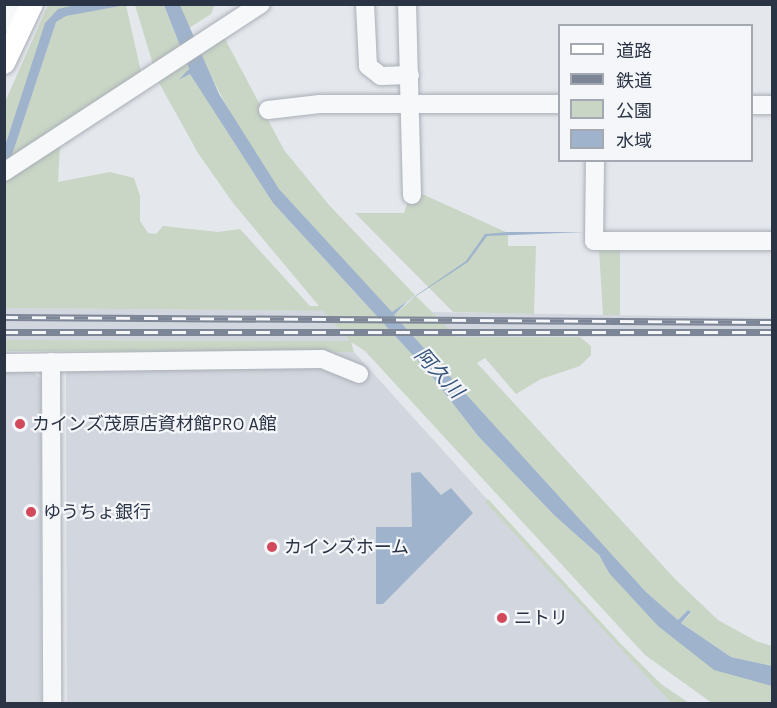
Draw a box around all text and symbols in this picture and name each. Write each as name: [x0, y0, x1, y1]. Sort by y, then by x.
legend: [558, 24, 753, 162]
text: 道路: [616, 40, 652, 62]
text: 鉄道: [616, 70, 652, 92]
text: 公園: [616, 100, 652, 122]
text: 水域: [616, 130, 652, 152]
water label: 阿久川: [410, 343, 468, 403]
place label: カインズ茂原店資材館PRO A館: [32, 413, 277, 435]
marker: カインズ茂原店資材館PRO A館: [13, 417, 27, 431]
place label: ゆうちょ銀行: [43, 501, 151, 523]
marker: ゆうちょ銀行: [24, 505, 38, 519]
place label: カインズホーム: [284, 536, 410, 558]
marker: カインズホーム: [265, 540, 279, 554]
place label: ニトリ: [514, 607, 568, 629]
marker: ニトリ: [495, 611, 509, 625]

